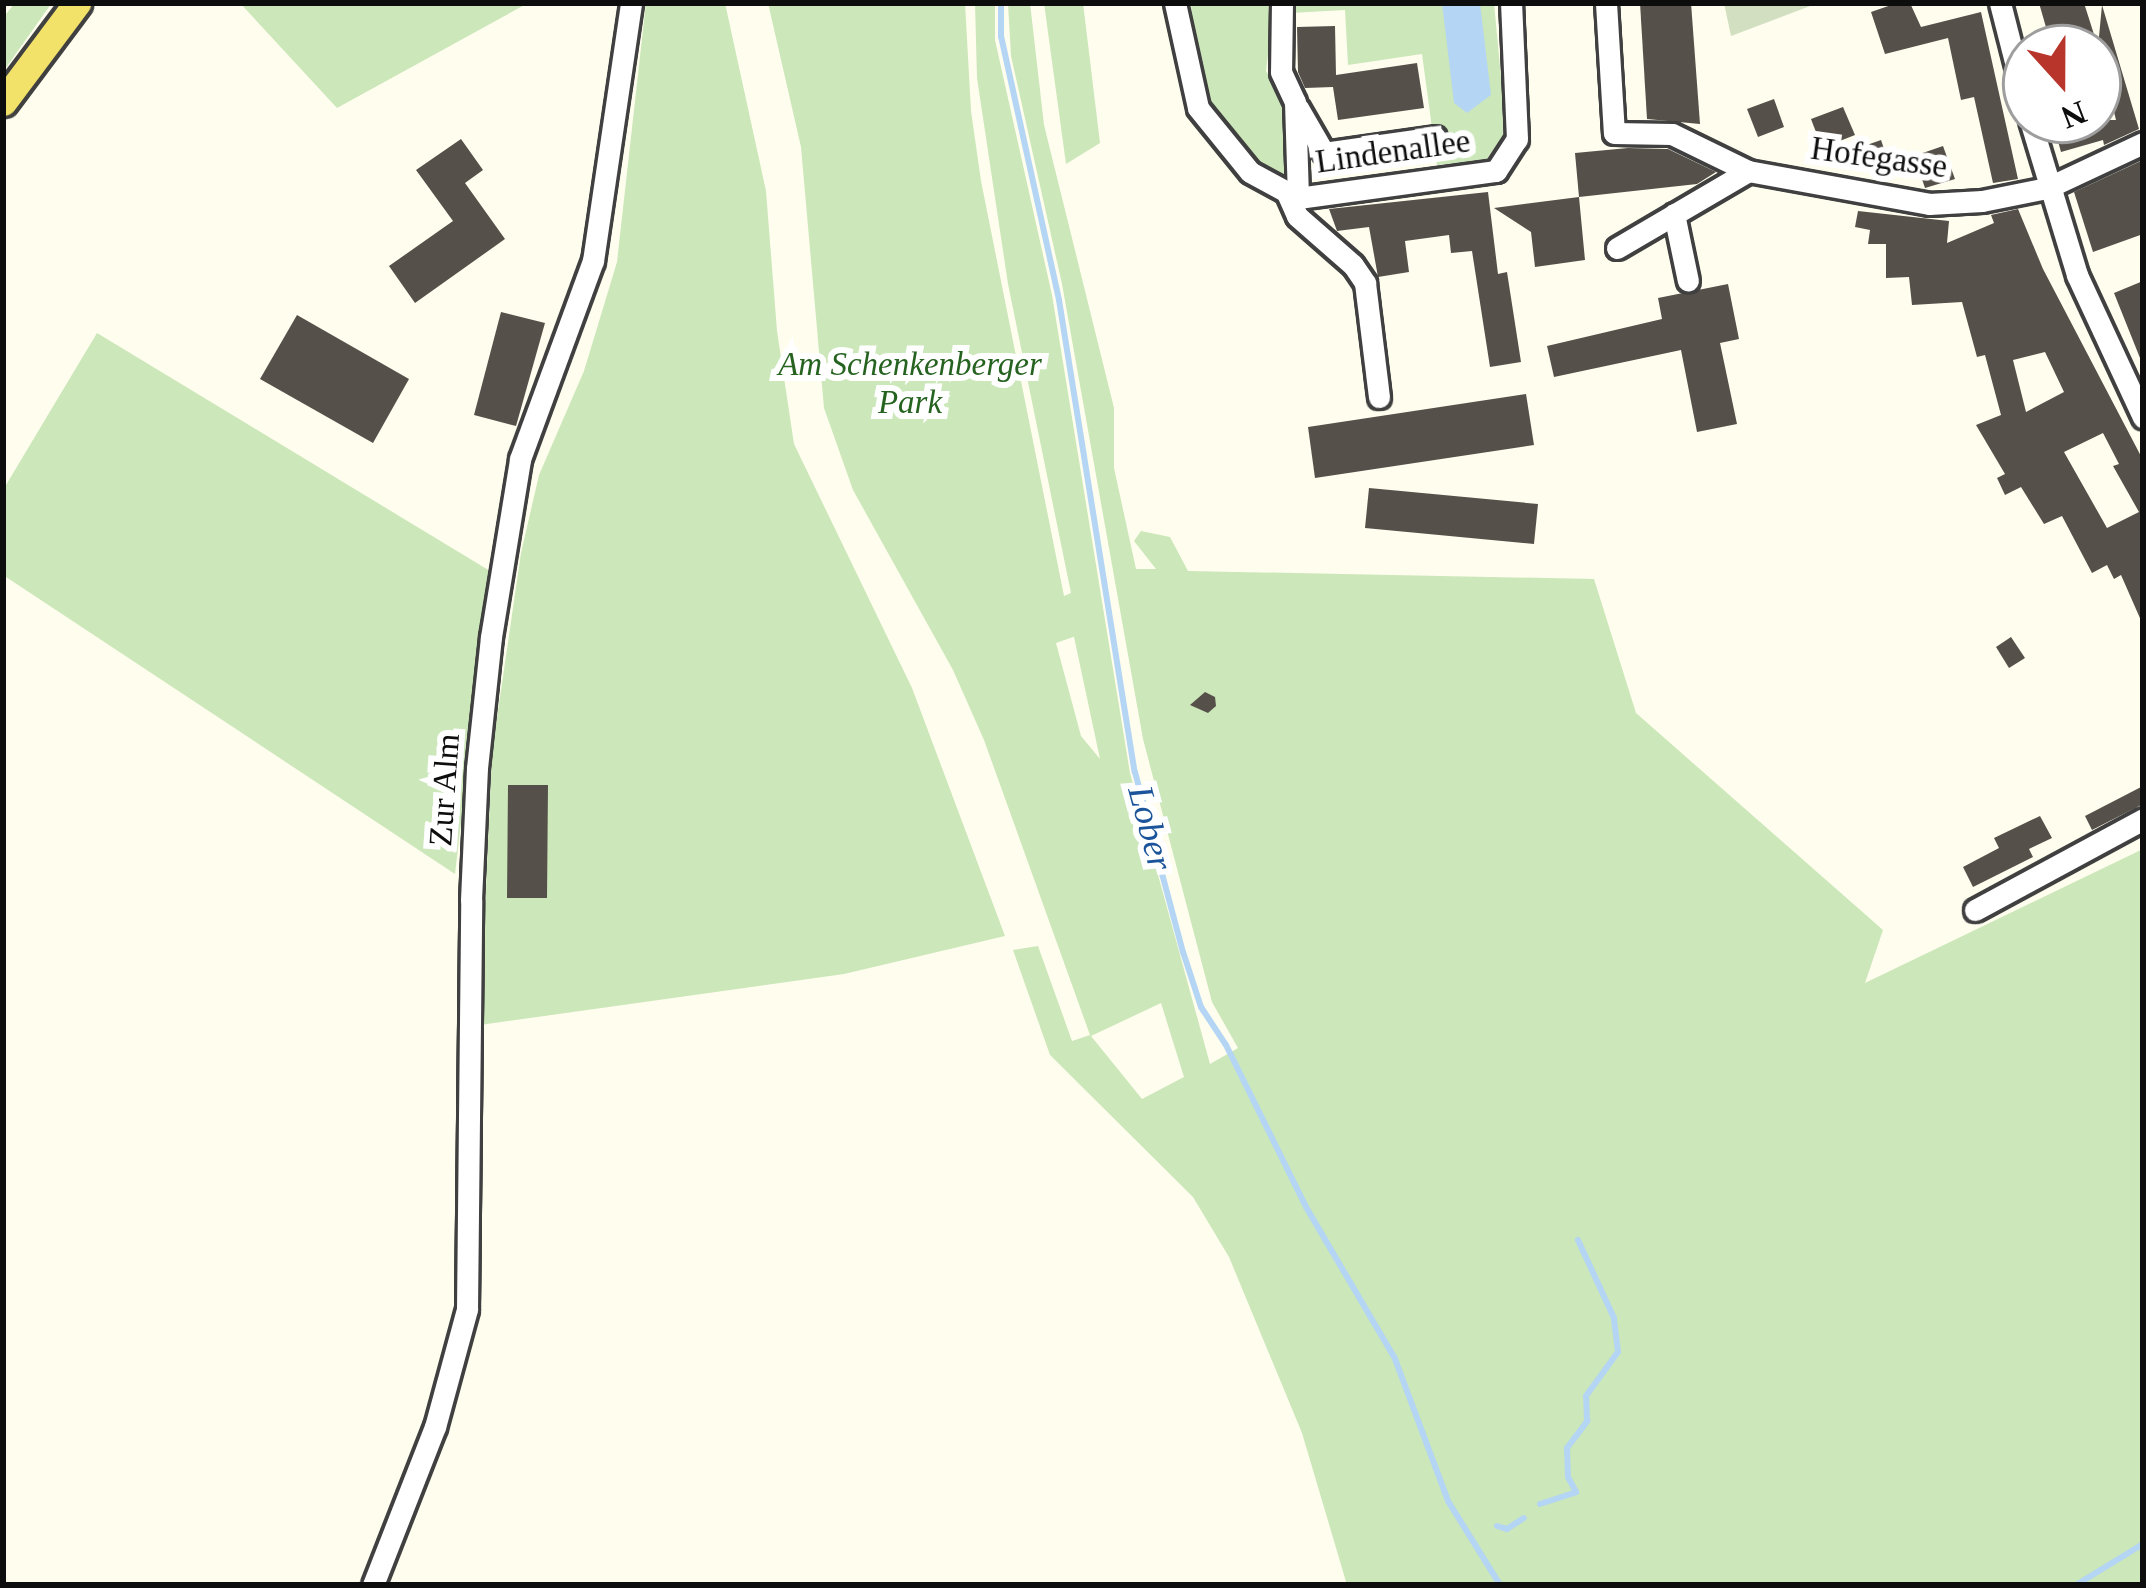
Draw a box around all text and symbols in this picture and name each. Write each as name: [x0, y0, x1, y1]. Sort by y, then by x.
north arrow: [2002, 24, 2122, 144]
text: N: [2056, 94, 2091, 136]
street label: Lindenallee: [1313, 122, 1473, 182]
street label: Hofegasse: [1808, 129, 1950, 187]
park label: Am Schenkenberger Park: [778, 345, 1042, 423]
street label: Zur Alm: [421, 731, 469, 849]
water label: Lober: [1118, 781, 1182, 875]

